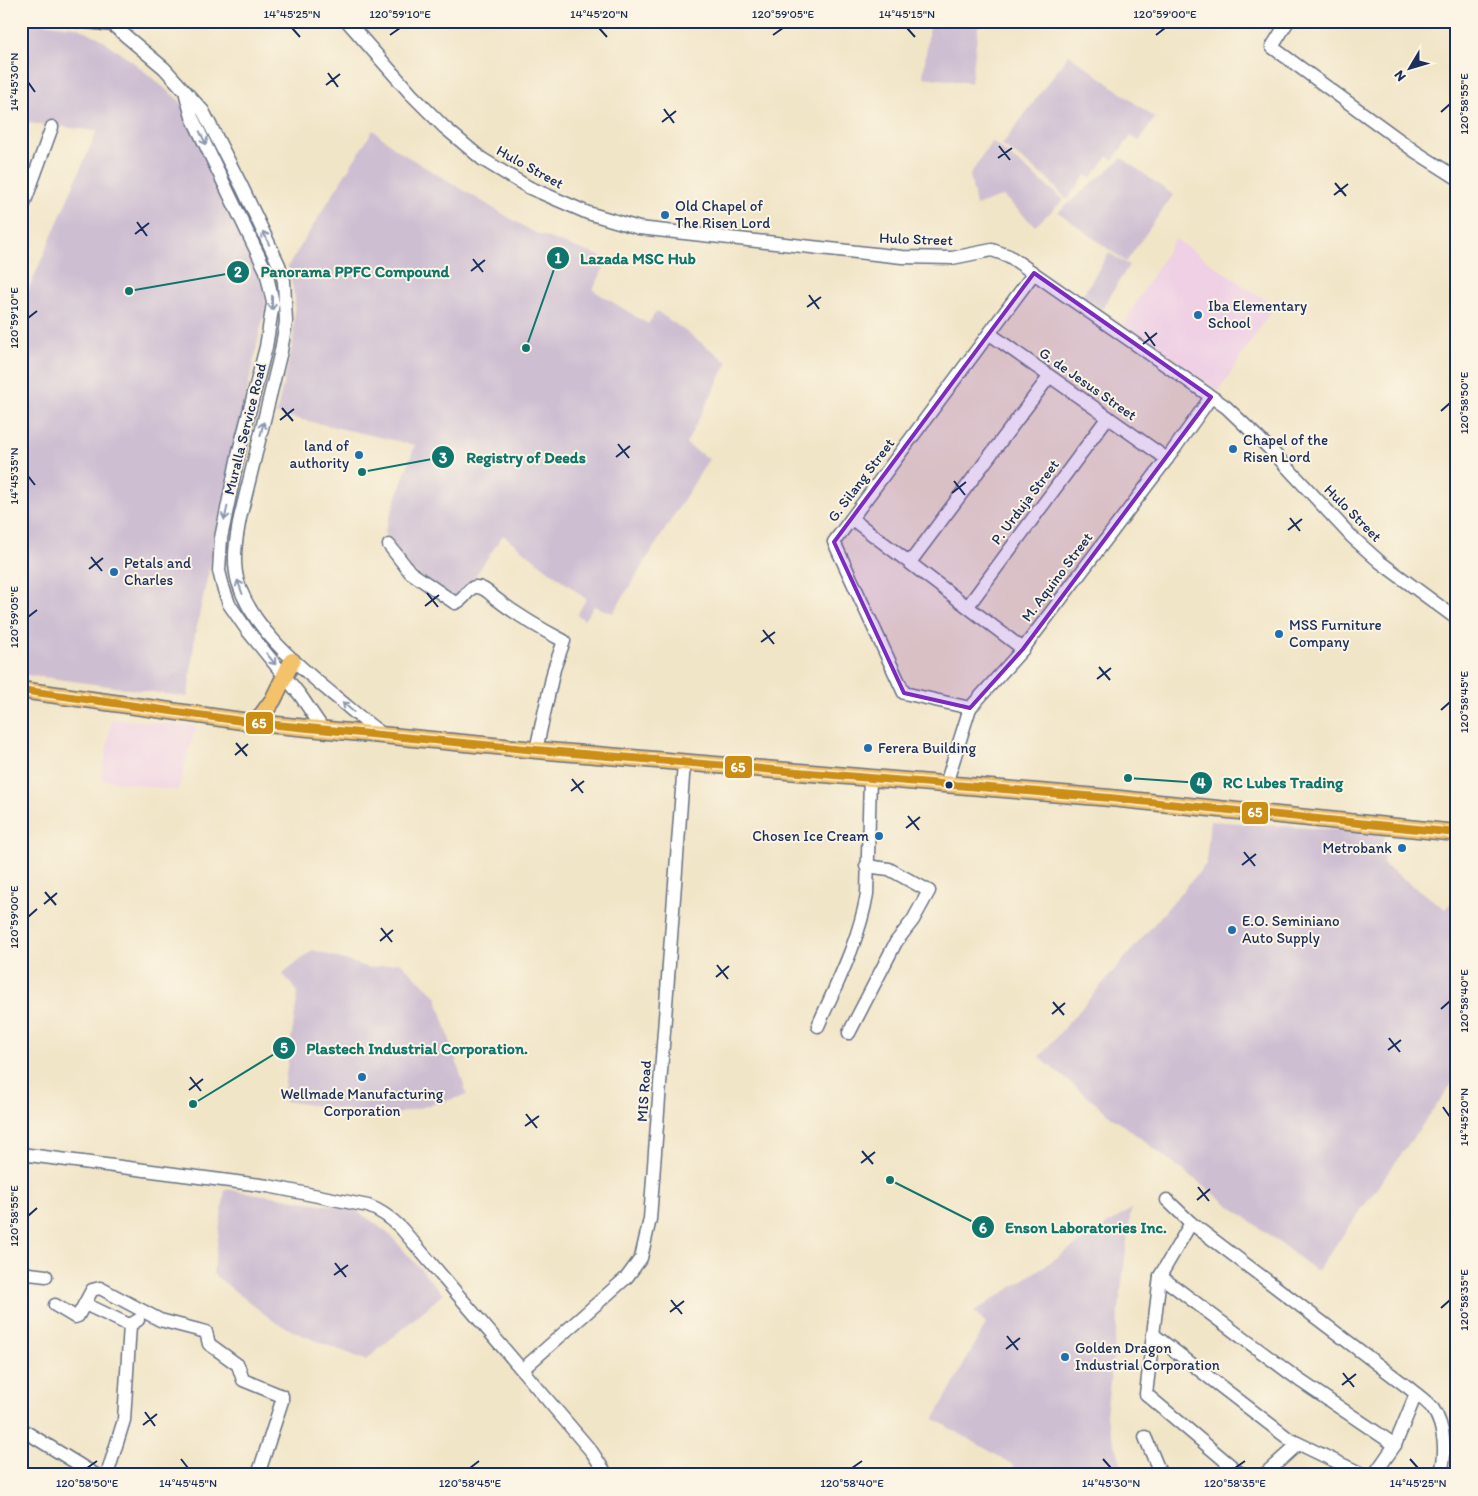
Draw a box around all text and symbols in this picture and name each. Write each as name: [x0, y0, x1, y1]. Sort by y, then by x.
text: 14°45'25"N: [263, 7, 321, 21]
text: 120°59'10"E: [369, 7, 431, 21]
text: 14°45'20"N: [570, 7, 628, 21]
text: 120°59'05"E: [752, 7, 815, 21]
text: 14°45'15"N: [879, 7, 935, 21]
text: 120°59'00"E: [1133, 7, 1197, 21]
north arrow: [1386, 42, 1436, 92]
text: 14°45'30"N: [7, 53, 21, 111]
text: N: [1391, 67, 1410, 85]
text: 120°58'55"E: [1457, 73, 1471, 135]
one-way arrow: [199, 130, 208, 145]
street label: Hulo Street: [493, 141, 567, 193]
place label: Old Chapel of The Risen Lord: [675, 197, 770, 232]
marker: Old Chapel of The Risen Lord: [659, 209, 671, 221]
street label: Hulo Street: [879, 229, 954, 249]
one-way arrow: [261, 231, 270, 246]
callout: Lazada MSC Hub: [545, 243, 706, 274]
text: 1: [555, 249, 562, 267]
text: Lazada MSC Hub: [580, 249, 696, 268]
callout: Panorama PPFC Compound: [225, 256, 459, 287]
text: Panorama PPFC Compound: [261, 262, 450, 282]
text: 2: [234, 263, 242, 281]
text: 120°59'10"E: [7, 287, 21, 349]
one-way arrow: [267, 294, 277, 311]
place label: Iba Elementary School: [1208, 297, 1307, 332]
marker: Iba Elementary School: [1192, 309, 1204, 321]
street label: G. de Jesus Street: [1036, 344, 1141, 425]
street label: Muralla Service Road: [220, 360, 270, 497]
text: 120°58'50"E: [1457, 371, 1471, 434]
one-way arrow: [258, 421, 267, 437]
place label: Chapel of the Risen Lord: [1243, 431, 1328, 466]
street label: G. Silang Street: [824, 434, 898, 525]
place label: land of authority: [290, 437, 349, 472]
callout: Registry of Deeds: [431, 442, 596, 473]
marker: Chapel of the Risen Lord: [1227, 443, 1239, 455]
text: 14°45'35"N: [7, 447, 21, 505]
text: Registry of Deeds: [466, 448, 586, 468]
marker: land of authority: [353, 449, 365, 461]
text: 3: [439, 449, 447, 467]
street label: P. Urduja Street: [987, 456, 1063, 548]
street label: Hulo Street: [1320, 480, 1386, 546]
one-way arrow: [221, 504, 231, 520]
street label: M. Aquino Street: [1018, 528, 1097, 625]
place label: Petals and Charles: [124, 554, 191, 589]
marker: Petals and Charles: [108, 566, 120, 578]
one-way arrow: [235, 580, 244, 596]
text: 120°59'05"E: [7, 585, 21, 648]
place label: MSS Furniture Company: [1289, 616, 1382, 651]
marker: MSS Furniture Company: [1273, 628, 1285, 640]
one-way arrow: [265, 652, 276, 665]
text: 120°58'45"E: [1457, 670, 1471, 733]
one-way arrow: [341, 701, 354, 713]
line badge: 65: [245, 711, 274, 735]
text: 65: [252, 715, 267, 732]
place label: Ferera Building: [878, 739, 976, 757]
marker: Ferera Building: [862, 742, 874, 754]
line badge: 65: [724, 755, 753, 779]
text: 65: [731, 759, 746, 776]
callout: RC Lubes Trading: [1189, 767, 1353, 798]
text: RC Lubes Trading: [1223, 773, 1344, 793]
text: 4: [1196, 774, 1206, 792]
unlabelled marker: [944, 780, 954, 790]
line badge: 65: [1241, 801, 1269, 825]
text: 65: [1248, 804, 1263, 821]
place label: Chosen Ice Cream: [752, 827, 869, 845]
marker: Chosen Ice Cream: [873, 830, 885, 842]
place label: Metrobank: [1322, 839, 1392, 857]
marker: Metrobank: [1396, 842, 1408, 854]
text: 120°59'00"E: [7, 885, 21, 949]
place label: E.O. Seminiano Auto Supply: [1242, 912, 1340, 947]
marker: E.O. Seminiano Auto Supply: [1226, 924, 1238, 936]
text: 120°58'40"E: [1457, 969, 1471, 1033]
callout: Plastech Industrial Corporation.: [271, 1033, 537, 1064]
text: 5: [280, 1039, 288, 1057]
text: Plastech Industrial Corporation.: [306, 1039, 528, 1059]
street label: MIS Road: [633, 1059, 655, 1122]
marker: Wellmade Manufacturing Corporation: [356, 1071, 368, 1083]
place label: Wellmade Manufacturing Corporation: [281, 1085, 444, 1120]
text: 14°45'20"N: [1457, 1088, 1471, 1146]
text: 120°58'55"E: [7, 1185, 21, 1247]
callout: Enson Laboratories Inc.: [970, 1212, 1177, 1243]
text: Enson Laboratories Inc.: [1005, 1218, 1167, 1237]
text: 6: [979, 1219, 987, 1237]
text: 120°58'35"E: [1457, 1269, 1471, 1331]
place label: Golden Dragon Industrial Corporation: [1075, 1339, 1220, 1374]
marker: Golden Dragon Industrial Corporation: [1059, 1351, 1071, 1363]
text: 120°58'50"E: [56, 1476, 119, 1490]
text: 14°45'45"N: [159, 1476, 217, 1490]
text: 120°58'45"E: [439, 1476, 502, 1490]
text: 120°58'40"E: [820, 1476, 884, 1490]
text: 14°45'30"N: [1082, 1476, 1140, 1490]
text: 120°58'35"E: [1204, 1476, 1266, 1490]
text: 14°45'25"N: [1389, 1476, 1447, 1490]

